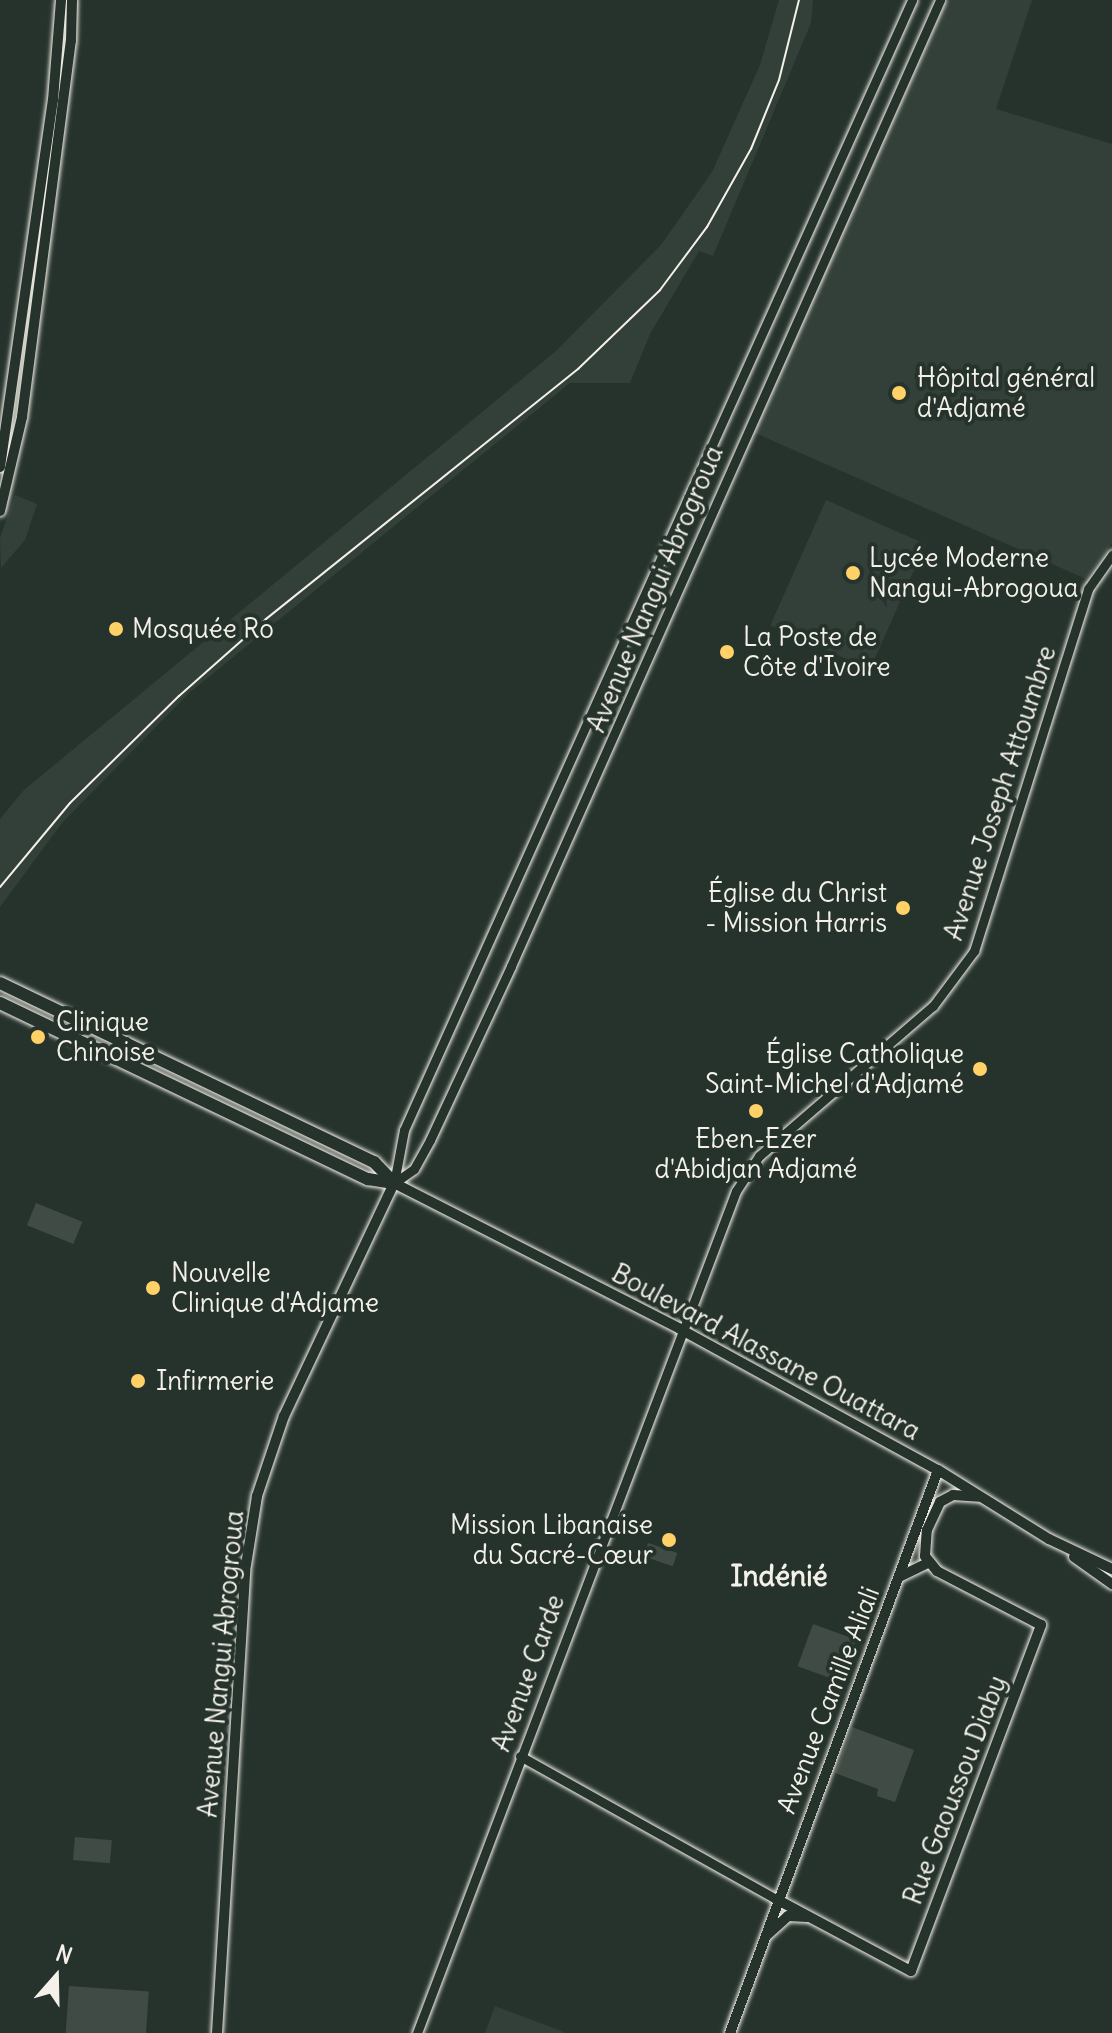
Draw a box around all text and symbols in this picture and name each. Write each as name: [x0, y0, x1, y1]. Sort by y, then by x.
place label: Hôpital général d'Adjamé: [917, 362, 1095, 424]
marker: Hôpital général d'Adjamé: [888, 382, 910, 404]
street label: Avenue Nangui Abrogroua: [580, 441, 730, 737]
place label: Lycée Moderne Nangui-Abrogoua: [869, 542, 1078, 604]
marker: Lycée Moderne Nangui-Abrogoua: [844, 564, 862, 582]
place label: Mosquée Ro: [132, 613, 274, 645]
marker: Mosquée Ro: [107, 620, 125, 638]
place label: La Poste de Côte d'Ivoire: [743, 621, 890, 682]
street label: Avenue Joseph Attoumbre: [938, 642, 1062, 944]
marker: La Poste de Côte d'Ivoire: [718, 643, 736, 661]
place label: Église du Christ - Mission Harris: [705, 877, 887, 938]
marker: Église du Christ - Mission Harris: [894, 899, 912, 917]
place label: Clinique Chinoise: [56, 1006, 155, 1068]
marker: Clinique Chinoise: [27, 1026, 49, 1048]
place label: Église Catholique Saint-Michel d'Adjamé: [705, 1038, 964, 1100]
marker: Église Catholique Saint-Michel d'Adjamé: [971, 1060, 989, 1078]
marker: Eben-Ezer d'Abidjan Adjamé: [747, 1102, 765, 1120]
place label: Eben-Ezer d'Abidjan Adjamé: [655, 1123, 857, 1184]
place label: Nouvelle Clinique d'Adjame: [171, 1257, 379, 1318]
street label: Boulevard Alassane Ouattara: [607, 1257, 925, 1447]
marker: Nouvelle Clinique d'Adjame: [142, 1277, 164, 1299]
place label: Infirmerie: [156, 1365, 274, 1397]
marker: Infirmerie: [127, 1370, 149, 1392]
street label: Avenue Nangui Abrogroua: [192, 1509, 250, 1819]
place label: Mission Libanaise du Sacré-Cœur: [450, 1509, 653, 1570]
marker: Mission Libanaise du Sacré-Cœur: [660, 1531, 678, 1549]
district label: Indénié: [730, 1559, 828, 1593]
street label: Avenue Camille Aliali: [770, 1582, 886, 1818]
street label: Avenue Carde: [485, 1590, 571, 1756]
street label: Rue Gaoussou Diaby: [897, 1671, 1013, 1909]
north arrow: [16, 1937, 96, 2017]
text: N: [52, 1939, 76, 1970]

